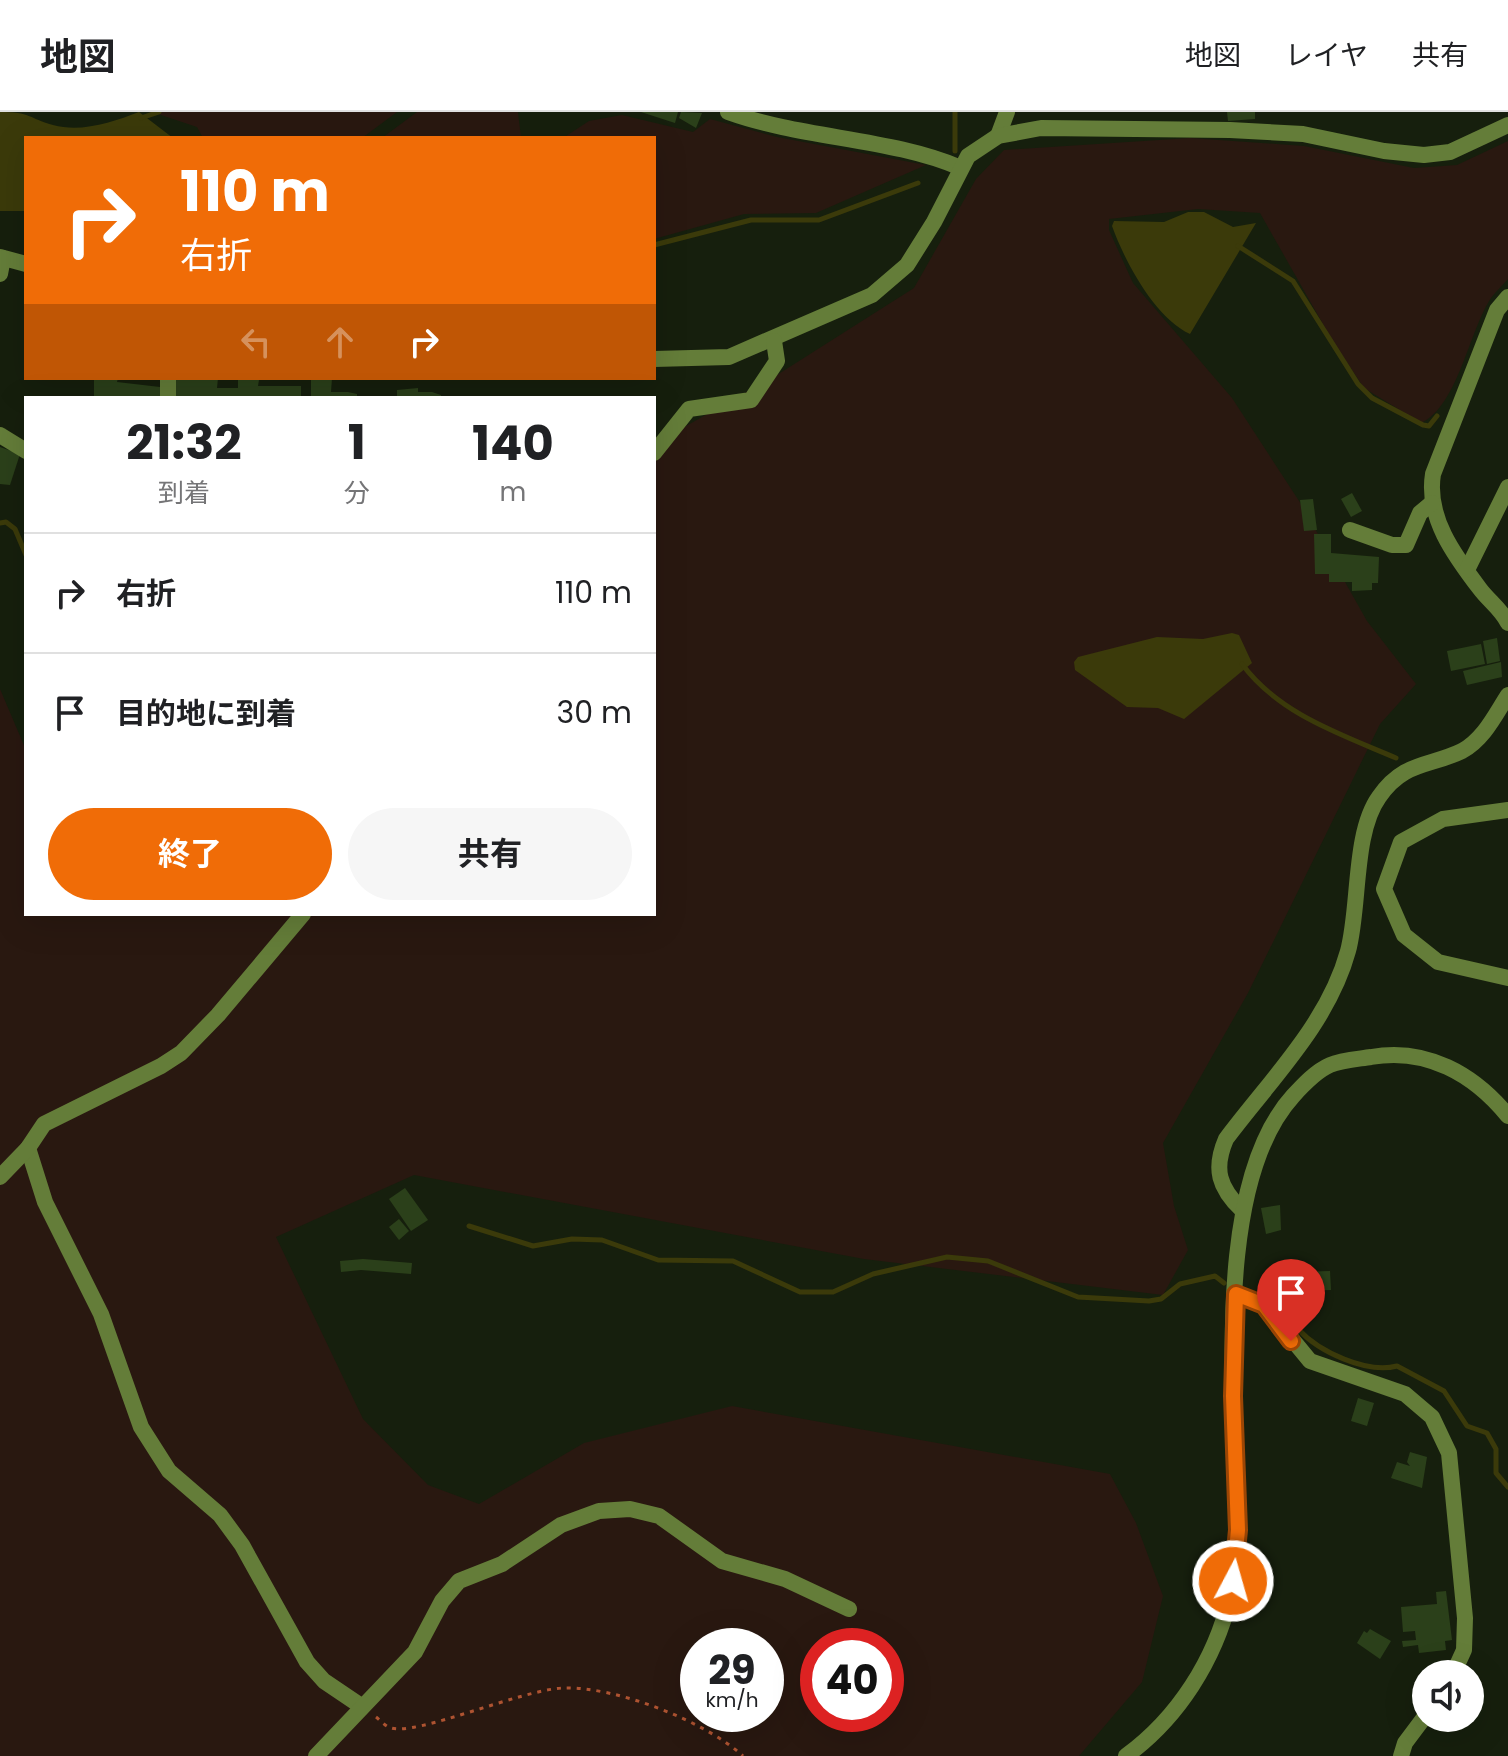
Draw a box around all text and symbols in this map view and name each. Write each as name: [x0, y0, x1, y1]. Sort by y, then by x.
text: 地図: [40, 30, 116, 83]
text: 地図: [1185, 36, 1241, 75]
text: レイヤ: [1285, 36, 1368, 75]
text: 共有: [1412, 36, 1468, 75]
text: 110 m: [180, 152, 330, 231]
icon: right: [48, 168, 152, 272]
text: 右折: [180, 230, 252, 281]
icon: left: [234, 320, 278, 364]
icon: ahead: [318, 320, 362, 364]
icon: right: [402, 320, 446, 364]
text: 21:32: [126, 409, 242, 476]
text: 1: [348, 409, 366, 476]
text: 140: [472, 410, 554, 477]
text: m: [500, 474, 526, 510]
text: 到着: [158, 475, 210, 511]
text: 分: [344, 475, 370, 511]
icon: right: [48, 571, 92, 615]
text: 110 m: [555, 571, 632, 614]
text: 右折: [116, 572, 176, 615]
icon: arrive: [48, 691, 92, 735]
text: 30 m: [557, 691, 632, 734]
text: 目的地に到着: [116, 692, 296, 735]
button: 終了: [48, 808, 332, 900]
button: 共有: [348, 808, 632, 900]
pin: [1257, 1259, 1325, 1341]
icon: arrive: [1269, 1271, 1313, 1315]
position arrow: [1191, 1539, 1275, 1623]
speed limit sign: 40: [800, 1628, 904, 1732]
text: 29: [708, 1642, 756, 1698]
map controls: [1412, 1660, 1484, 1732]
button: sound: [1412, 1660, 1484, 1732]
text: km/h: [705, 1686, 759, 1714]

